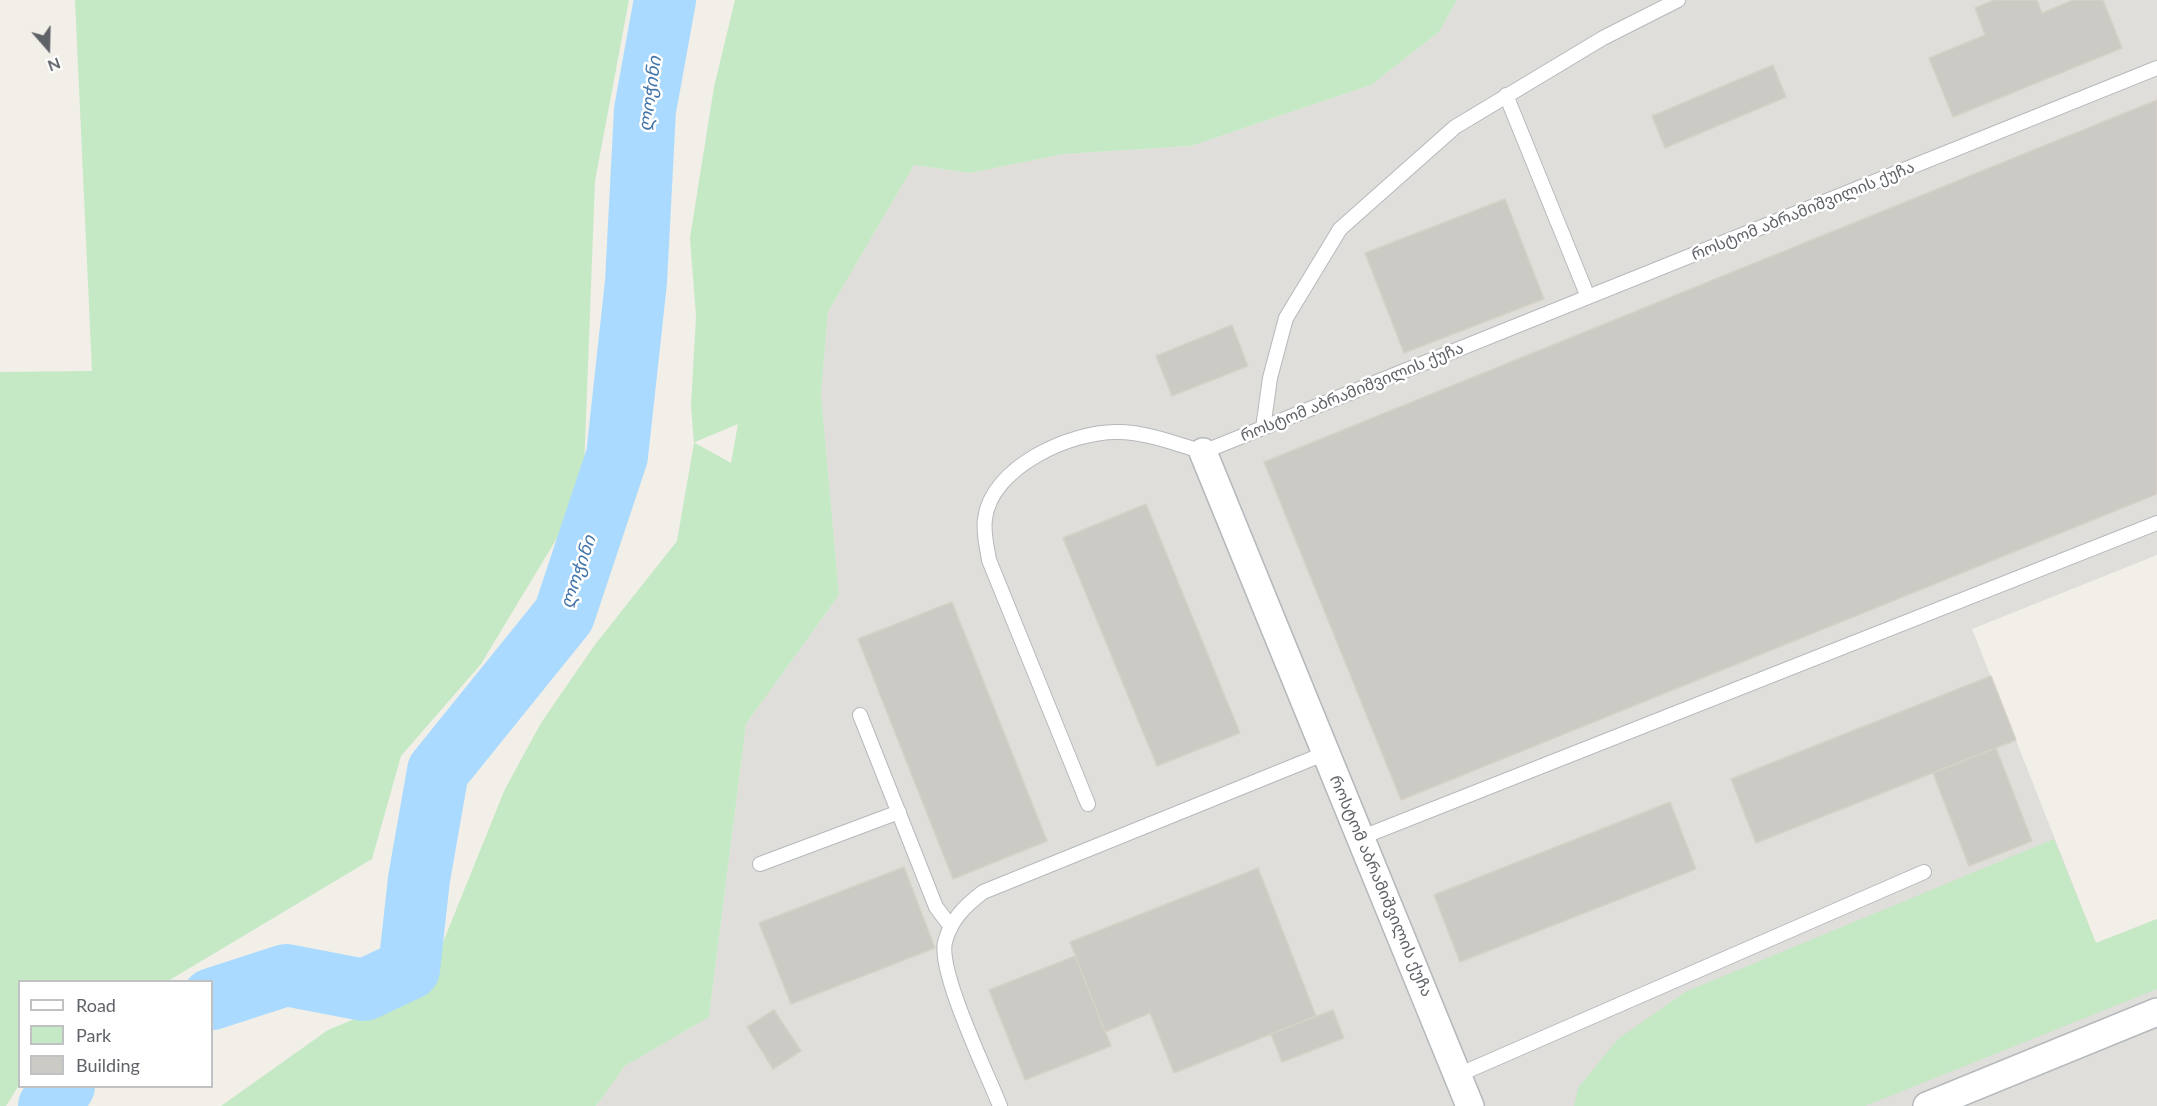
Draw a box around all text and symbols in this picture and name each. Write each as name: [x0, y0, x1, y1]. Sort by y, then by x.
north arrow: [18, 18, 78, 78]
text: N: [45, 54, 63, 76]
water label: ლოჭინი: [634, 55, 666, 133]
street label: როსტომ აბრამიშვილის ქუჩა: [1689, 157, 1917, 265]
street label: როსტომ აბრამიშვილის ქუჩა: [1238, 338, 1466, 446]
water label: ლოჭინი: [555, 533, 601, 611]
street label: როსტომ აბრამიშვილის ქუჩა: [1326, 772, 1436, 1000]
legend: [18, 980, 213, 1088]
text: Road: [76, 994, 116, 1016]
text: Park: [76, 1024, 111, 1046]
text: Building: [76, 1054, 140, 1076]

